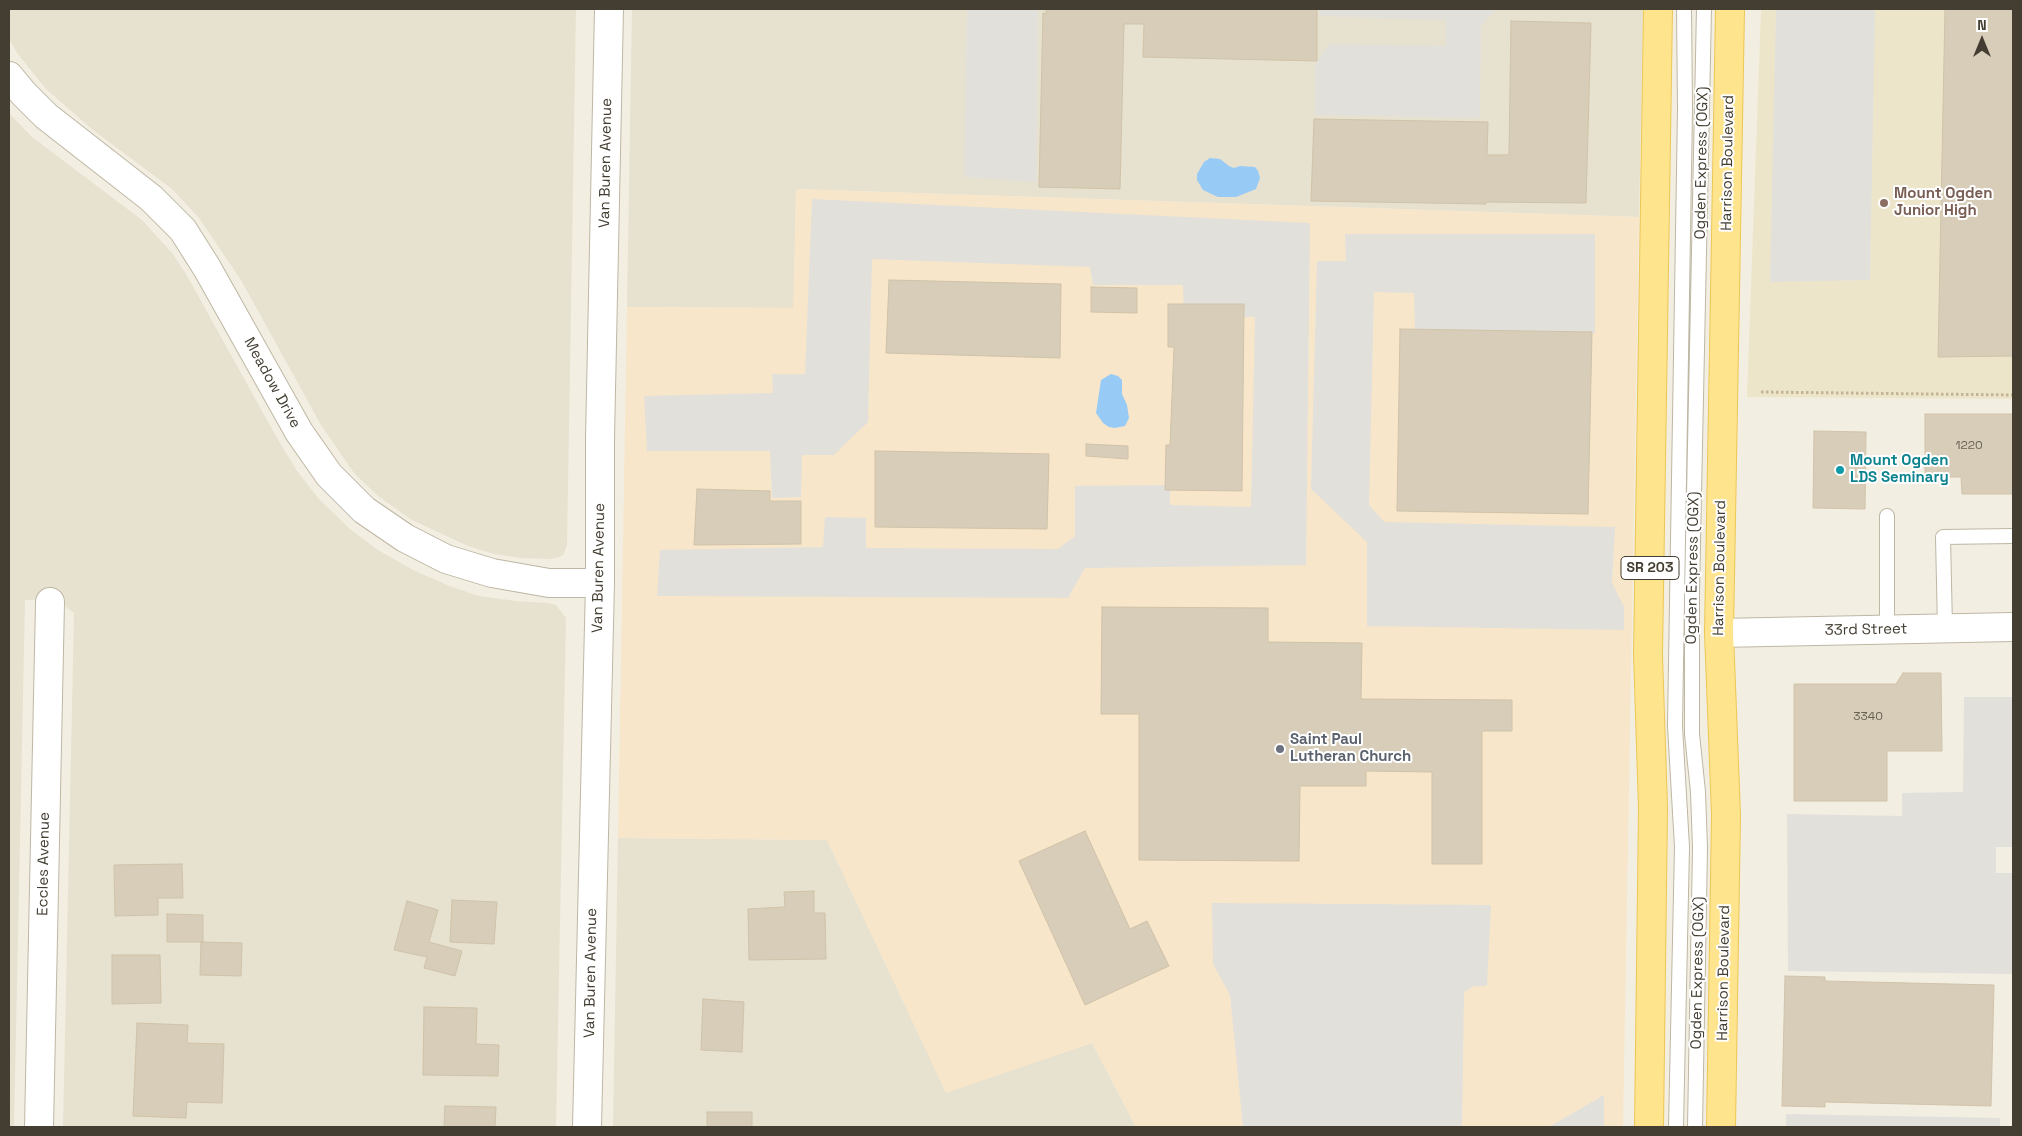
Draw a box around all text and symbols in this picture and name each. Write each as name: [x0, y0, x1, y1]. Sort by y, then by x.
north arrow: [1957, 15, 2007, 65]
text: N: [1977, 16, 1987, 34]
street label: Ogden Express (OGX): [1692, 86, 1712, 240]
street label: Harrison Boulevard: [1718, 95, 1738, 231]
street label: Van Buren Avenue: [596, 98, 616, 228]
place label: Mount Ogden Junior High: [1894, 185, 1993, 220]
marker: Mount Ogden Junior High: [1878, 197, 1890, 209]
street label: Meadow Drive: [240, 335, 304, 431]
house number: 1220: [1955, 439, 1983, 453]
place label: Mount Ogden LDS Seminary: [1850, 452, 1949, 487]
marker: Mount Ogden LDS Seminary: [1834, 464, 1846, 476]
street label: Ogden Express (OGX): [1683, 491, 1703, 645]
street label: Harrison Boulevard: [1710, 500, 1730, 636]
street label: Van Buren Avenue: [589, 503, 609, 633]
road number: SR 203: [1621, 556, 1679, 580]
street label: 33rd Street: [1824, 620, 1908, 640]
house number: 3340: [1853, 710, 1883, 724]
place label: Saint Paul Lutheran Church: [1290, 731, 1411, 766]
marker: Saint Paul Lutheran Church: [1274, 743, 1286, 755]
street label: Eccles Avenue: [34, 812, 54, 916]
street label: Ogden Express (OGX): [1688, 896, 1708, 1050]
street label: Harrison Boulevard: [1714, 905, 1734, 1041]
street label: Van Buren Avenue: [581, 908, 601, 1038]

